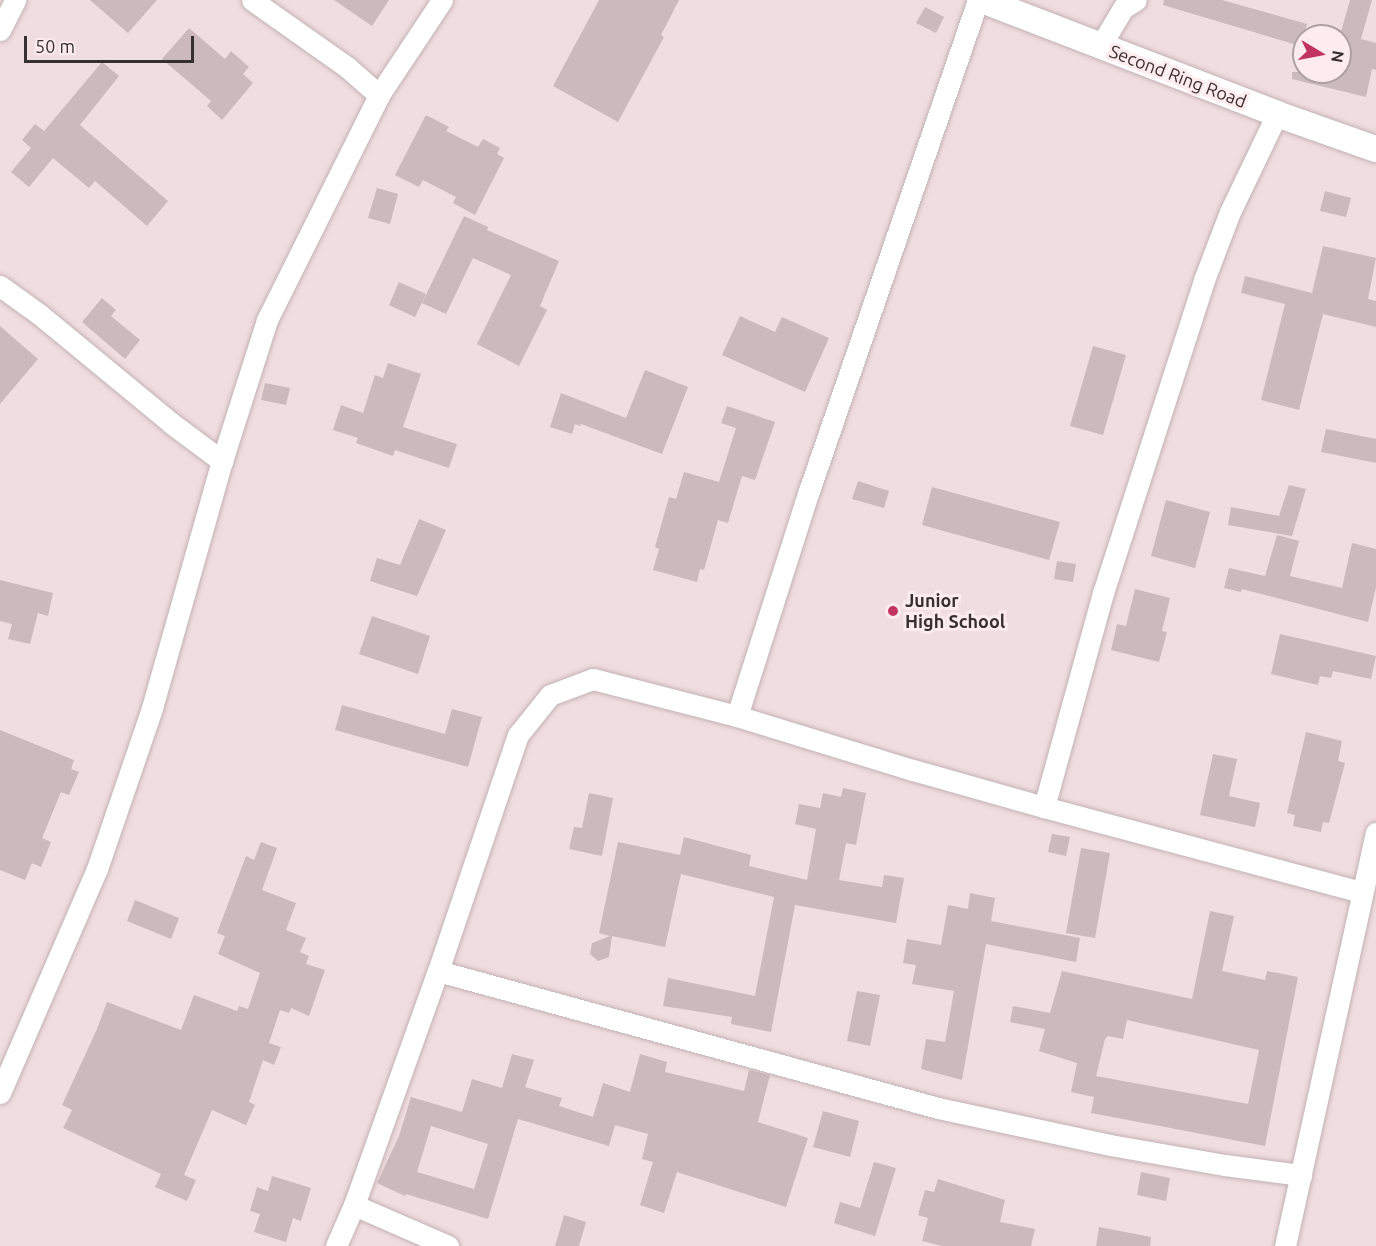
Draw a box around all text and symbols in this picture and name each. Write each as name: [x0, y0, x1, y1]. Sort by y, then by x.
scale bar: [27, 24, 196, 62]
north arrow: [1292, 24, 1352, 84]
text: 50 m: [35, 36, 75, 56]
street label: Second Ring Road: [1106, 40, 1250, 112]
text: N: [1328, 49, 1348, 64]
place label: Junior High School: [905, 590, 1005, 632]
marker: Junior High School: [886, 604, 900, 618]

